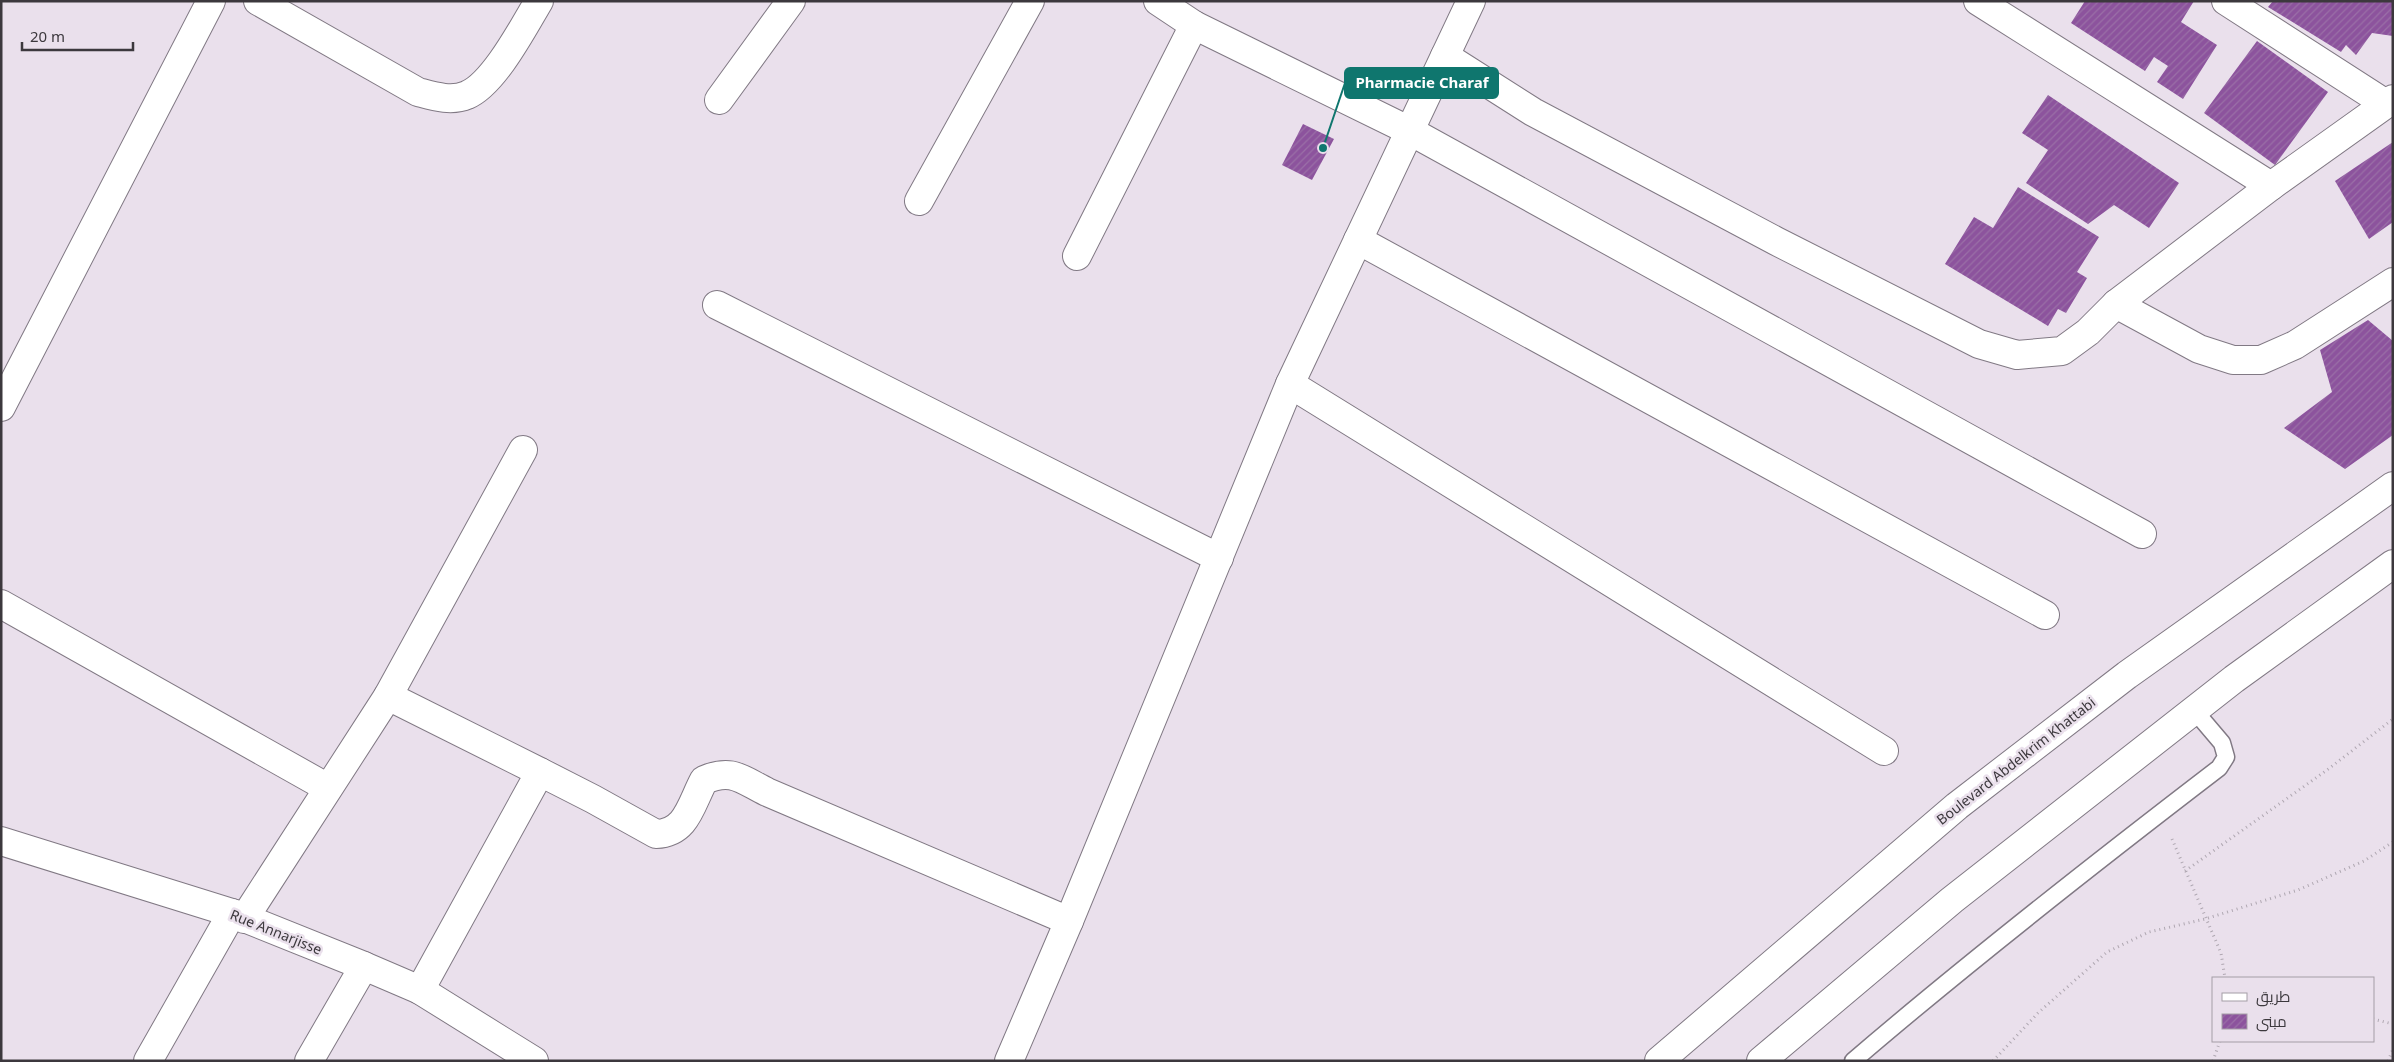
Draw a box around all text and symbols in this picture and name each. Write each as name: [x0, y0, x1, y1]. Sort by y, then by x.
scale bar: [22, 20, 134, 52]
text: 20 m: [30, 26, 65, 46]
callout: Pharmacie Charaf: [1345, 68, 1498, 98]
text: Pharmacie Charaf: [1355, 72, 1490, 92]
street label: Boulevard Abdelkrim Khattabi: [1932, 693, 2099, 829]
street label: Rue Annarjisse: [228, 904, 325, 959]
legend: [2212, 977, 2374, 1042]
text: طريق: [2256, 986, 2290, 1007]
text: مبنى: [2256, 1011, 2287, 1032]

